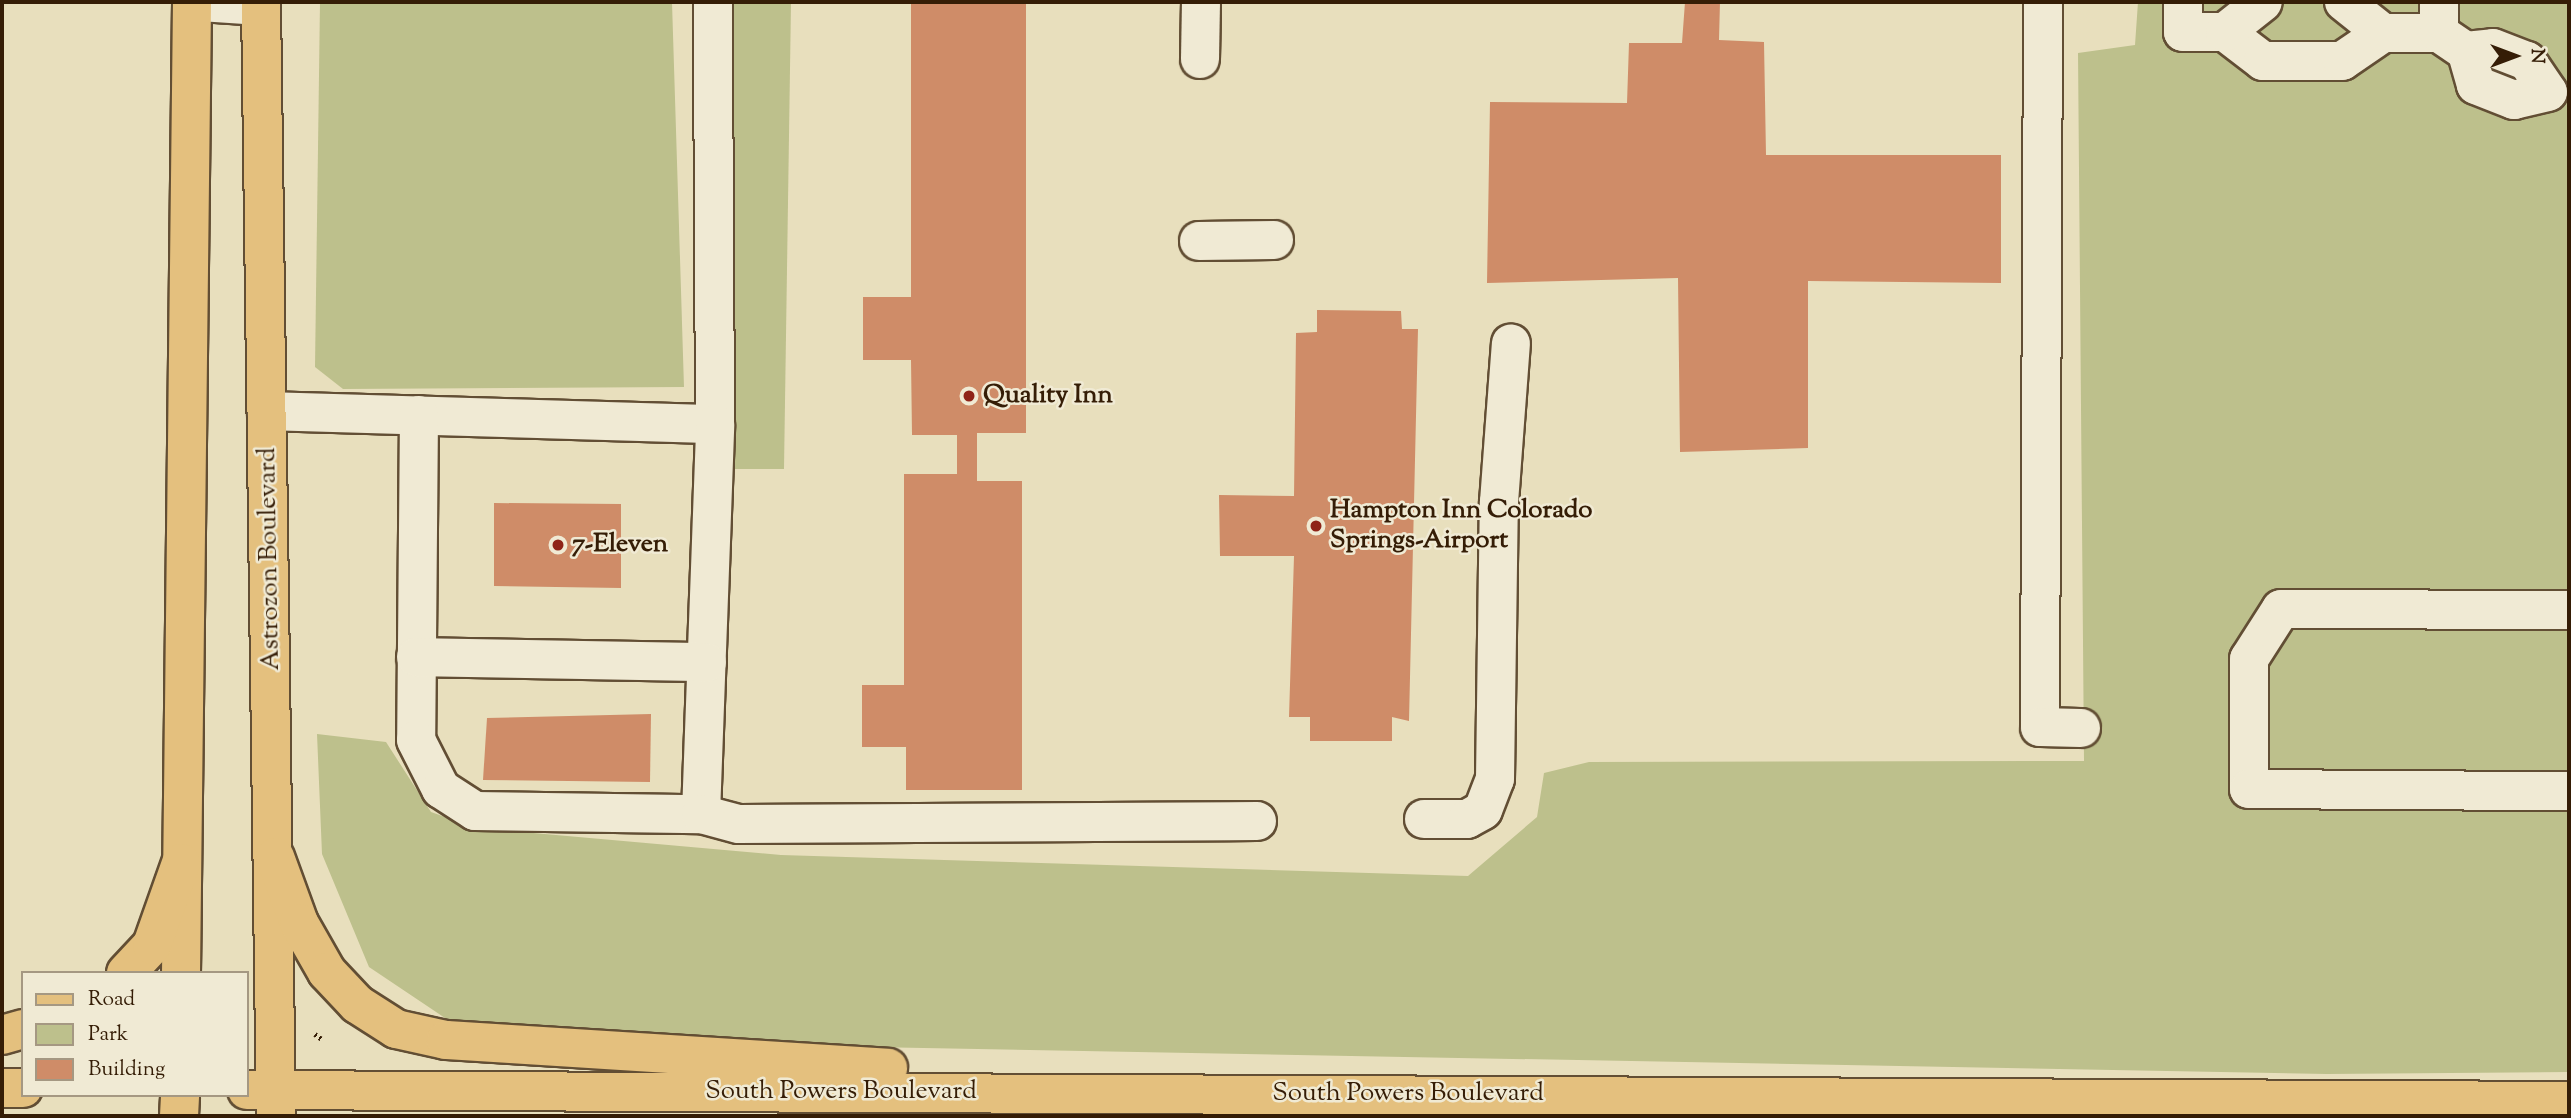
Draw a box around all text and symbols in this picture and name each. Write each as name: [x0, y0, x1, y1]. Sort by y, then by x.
north arrow: [2480, 21, 2550, 91]
text: N: [2523, 48, 2550, 64]
place label: Quality Inn: [983, 380, 1113, 412]
marker: Quality Inn: [961, 388, 977, 404]
street label: Astrozon Boulevard: [252, 447, 288, 671]
place label: Hampton Inn Colorado Springs-Airport: [1330, 495, 1592, 556]
marker: Hampton Inn Colorado Springs-Airport: [1308, 518, 1324, 534]
place label: 7-Eleven: [572, 529, 668, 561]
marker: 7-Eleven: [550, 537, 566, 553]
legend: [21, 971, 248, 1097]
text: Road: [88, 985, 135, 1015]
text: Park: [88, 1020, 128, 1050]
text: Building: [88, 1055, 165, 1085]
street label: South Powers Boulevard: [705, 1076, 977, 1108]
street label: South Powers Boulevard: [1272, 1078, 1544, 1110]

